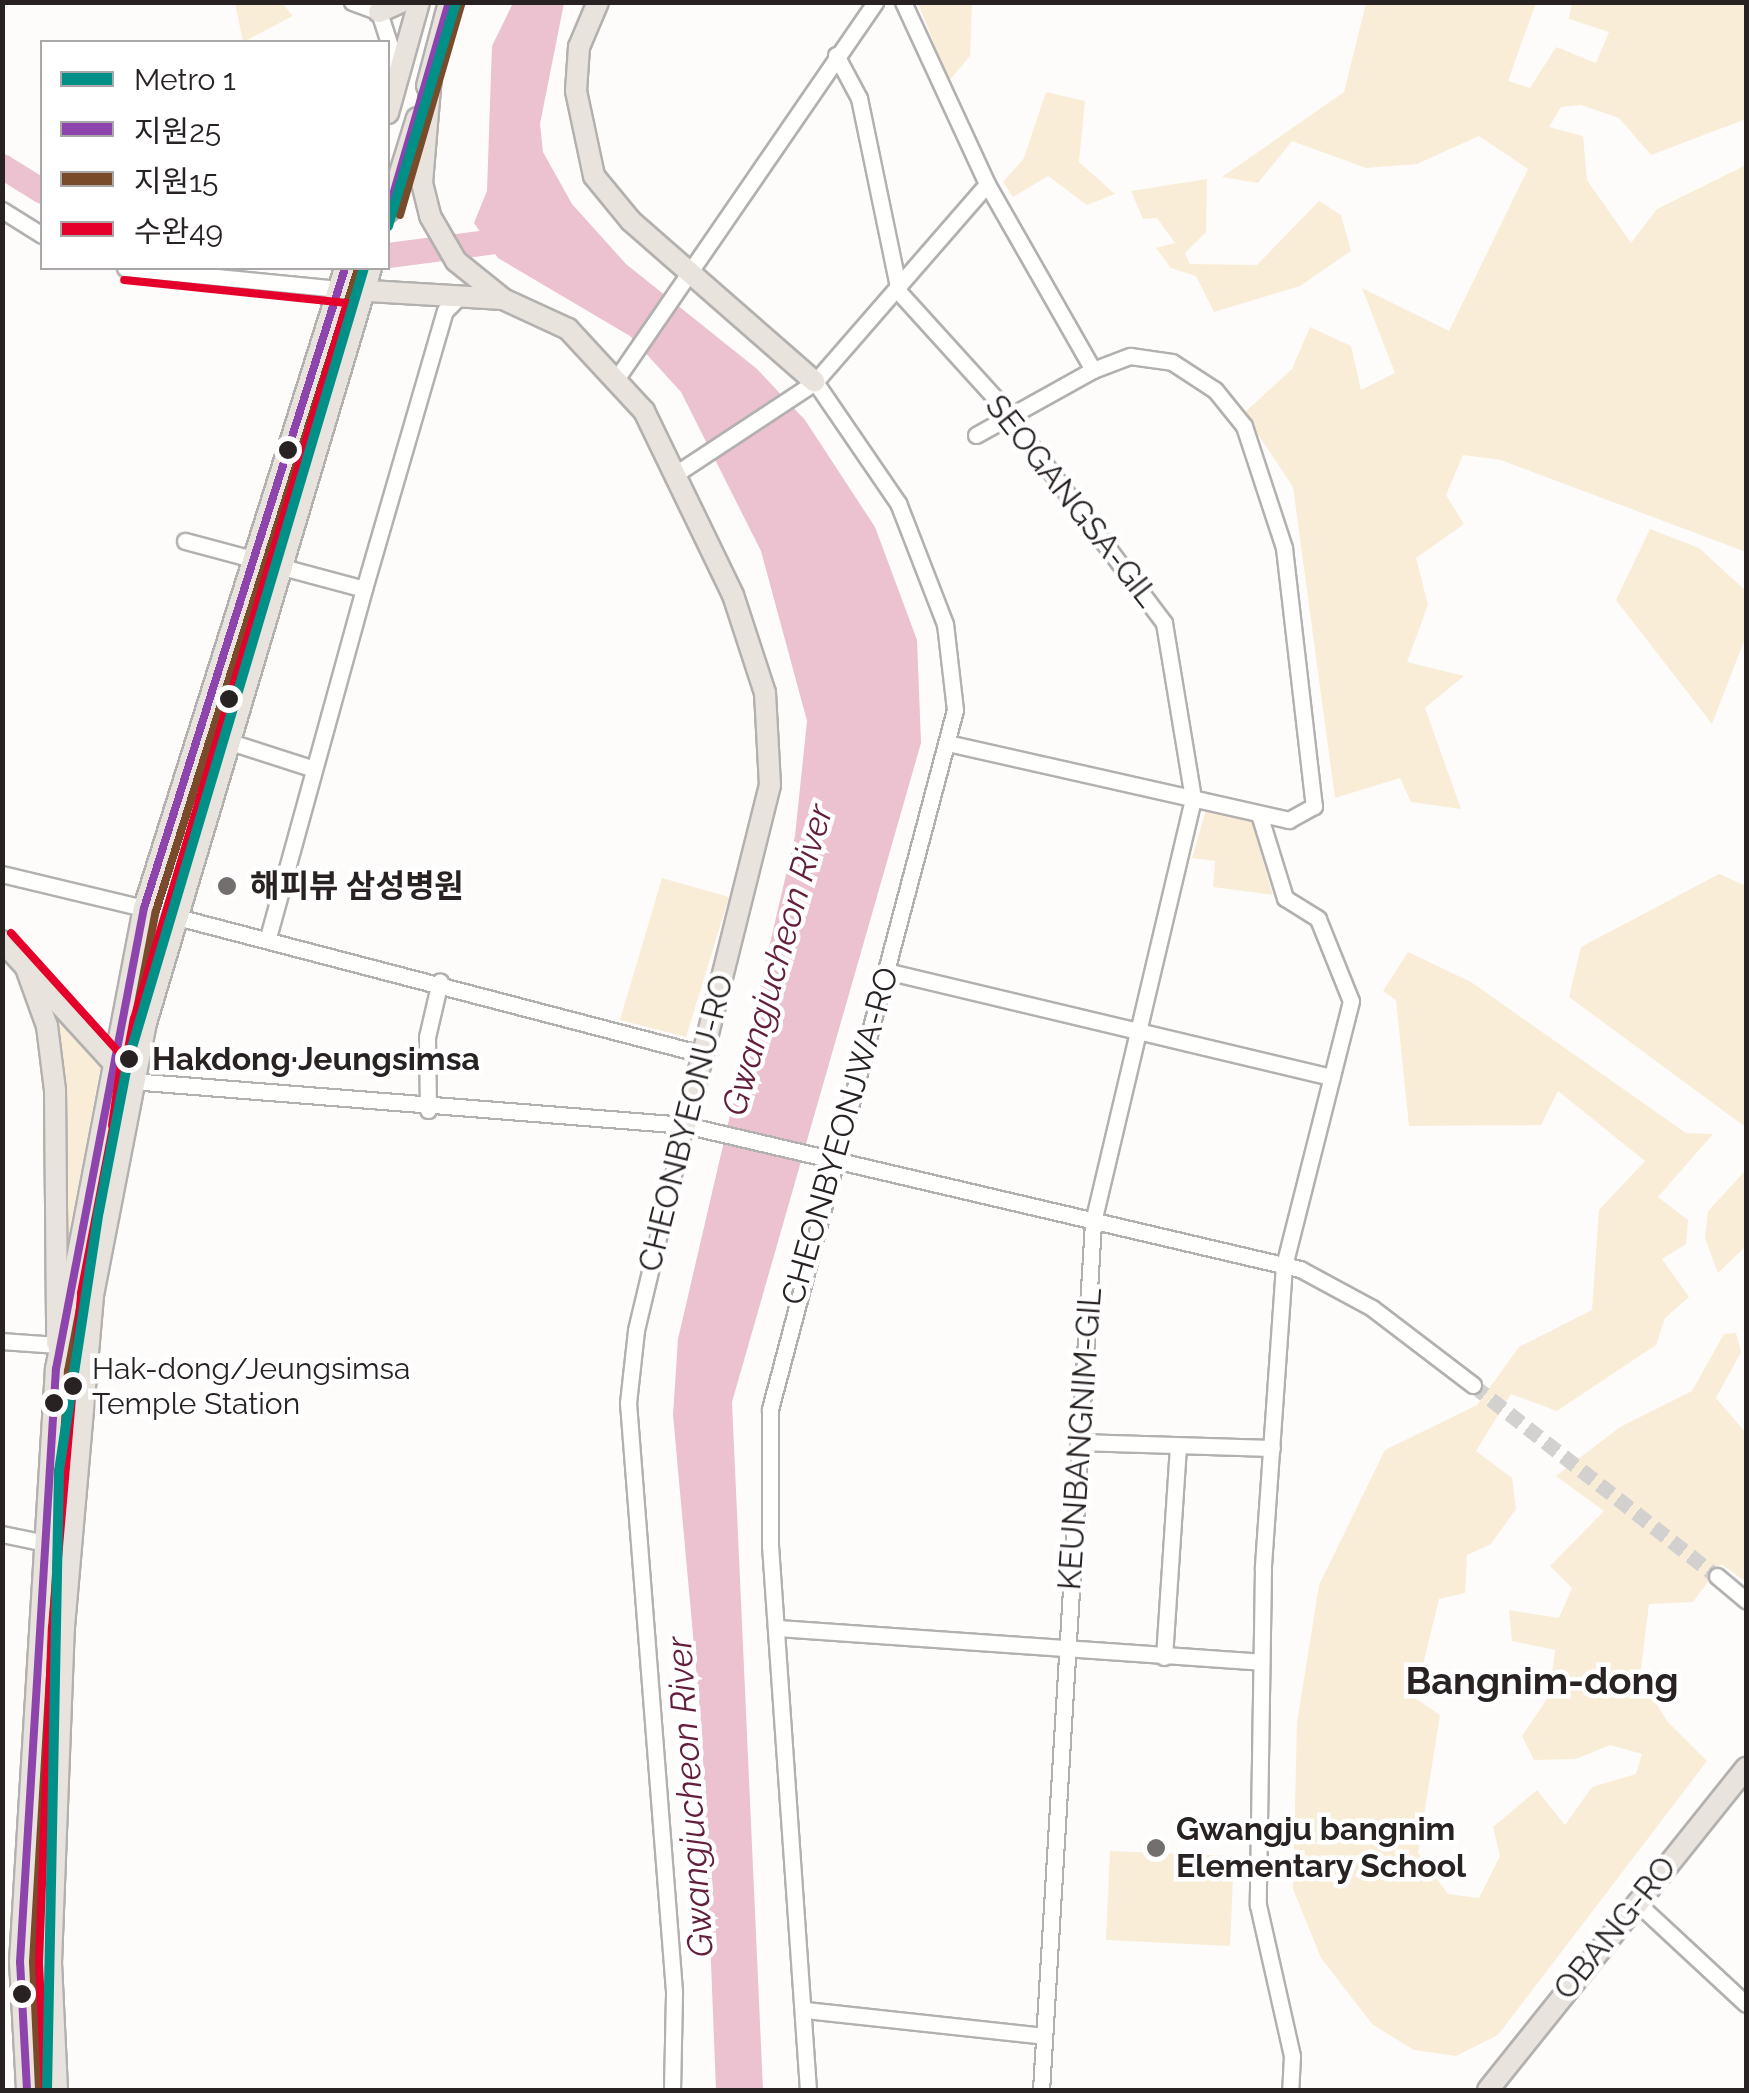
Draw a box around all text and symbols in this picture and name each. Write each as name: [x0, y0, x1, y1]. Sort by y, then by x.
legend: [40, 40, 390, 270]
text: Metro 1: [134, 62, 236, 97]
text: 지원25: [134, 114, 221, 149]
text: 지원15: [134, 164, 218, 199]
text: 수완49: [134, 214, 223, 249]
street label: SEOGANGSA-GIL: [977, 387, 1167, 615]
unlabelled marker: [278, 440, 298, 460]
unlabelled marker: [219, 689, 239, 709]
water label: Gwangjucheon River: [713, 800, 841, 1120]
place label: 해피뷰 삼성병원: [250, 867, 464, 905]
marker: 해피뷰 삼성병원: [214, 873, 240, 899]
street label: CHEONBYEONJWA-RO: [773, 963, 907, 1309]
street label: CHEONBYEONU-RO: [630, 970, 742, 1276]
place label: Hakdong·Jeungsimsa: [152, 1040, 480, 1078]
marker: Hakdong·Jeungsimsa: [116, 1046, 142, 1072]
street label: KEUNBANGNIM-GIL: [1050, 1287, 1110, 1591]
place label: Hak-dong/Jeungsimsa Temple Station: [92, 1351, 410, 1422]
marker: Hak-dong/Jeungsimsa Temple Station: [63, 1376, 83, 1396]
unlabelled marker: [44, 1393, 64, 1413]
water label: Gwangjucheon River: [658, 1635, 722, 1959]
district label: Bangnim-dong: [1405, 1658, 1679, 1704]
place label: Gwangju bangnim Elementary School: [1176, 1811, 1467, 1886]
marker: Gwangju bangnim Elementary School: [1145, 1837, 1167, 1859]
street label: OBANG-RO: [1546, 1849, 1684, 2007]
unlabelled marker: [12, 1984, 32, 2004]

